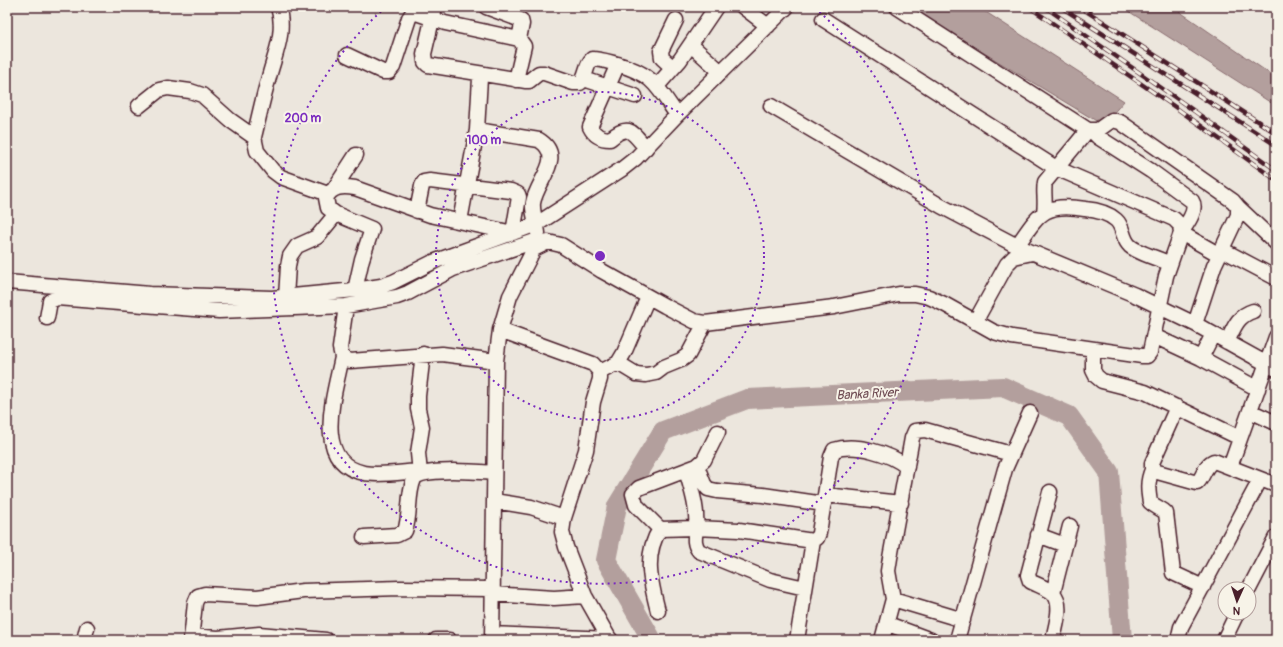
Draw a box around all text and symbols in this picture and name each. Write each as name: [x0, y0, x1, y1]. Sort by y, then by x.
text: 200 m: [285, 111, 322, 126]
text: 100 m: [467, 133, 502, 148]
centre of rings: [593, 249, 607, 263]
water label: Banka River: [836, 384, 901, 404]
north arrow: [1217, 581, 1257, 621]
text: N: [1232, 604, 1241, 617]

